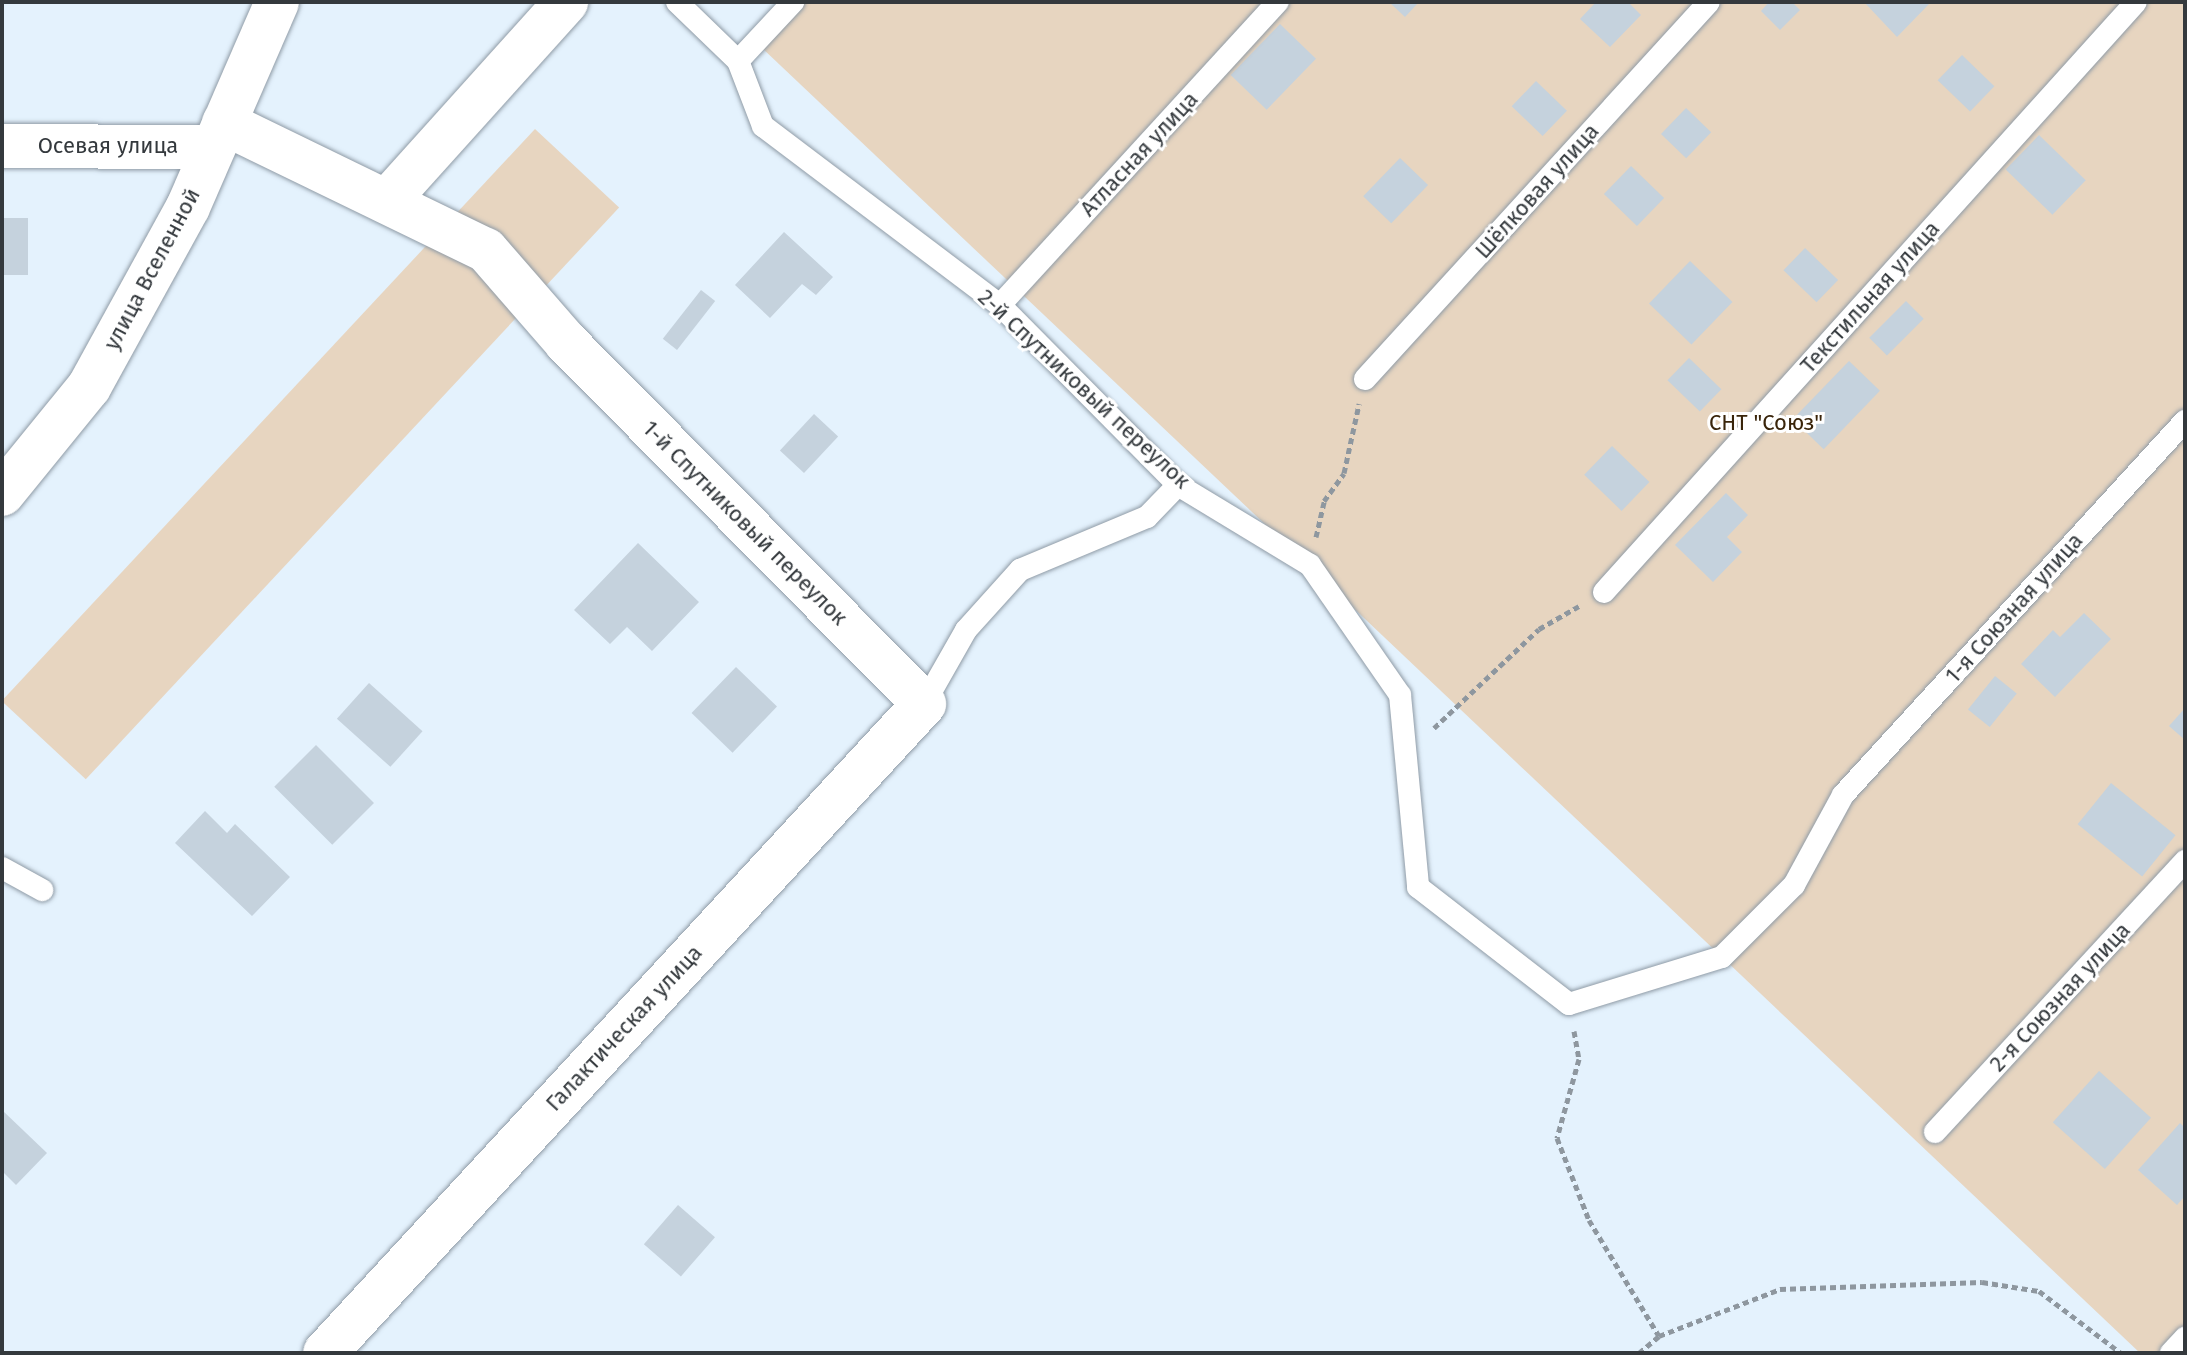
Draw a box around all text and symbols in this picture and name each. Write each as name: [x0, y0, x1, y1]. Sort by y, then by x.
street label: Атласная улица: [1075, 86, 1203, 222]
street label: Шёлковая улица: [1470, 118, 1604, 264]
street label: Осевая улица: [38, 133, 178, 159]
street label: улица Вселенной: [98, 184, 206, 354]
street label: Текстильная улица: [1795, 216, 1945, 378]
street label: 2-й Спутниковый переулок: [973, 284, 1195, 494]
park label: СНТ "Союз": [1709, 410, 1823, 436]
street label: 1-й Спутниковый переулок: [637, 415, 853, 631]
street label: 1-я Союзная улица: [1940, 528, 2088, 688]
street label: 2-я Союзная улица: [1984, 917, 2136, 1077]
street label: Галактическая улица: [540, 940, 708, 1116]

